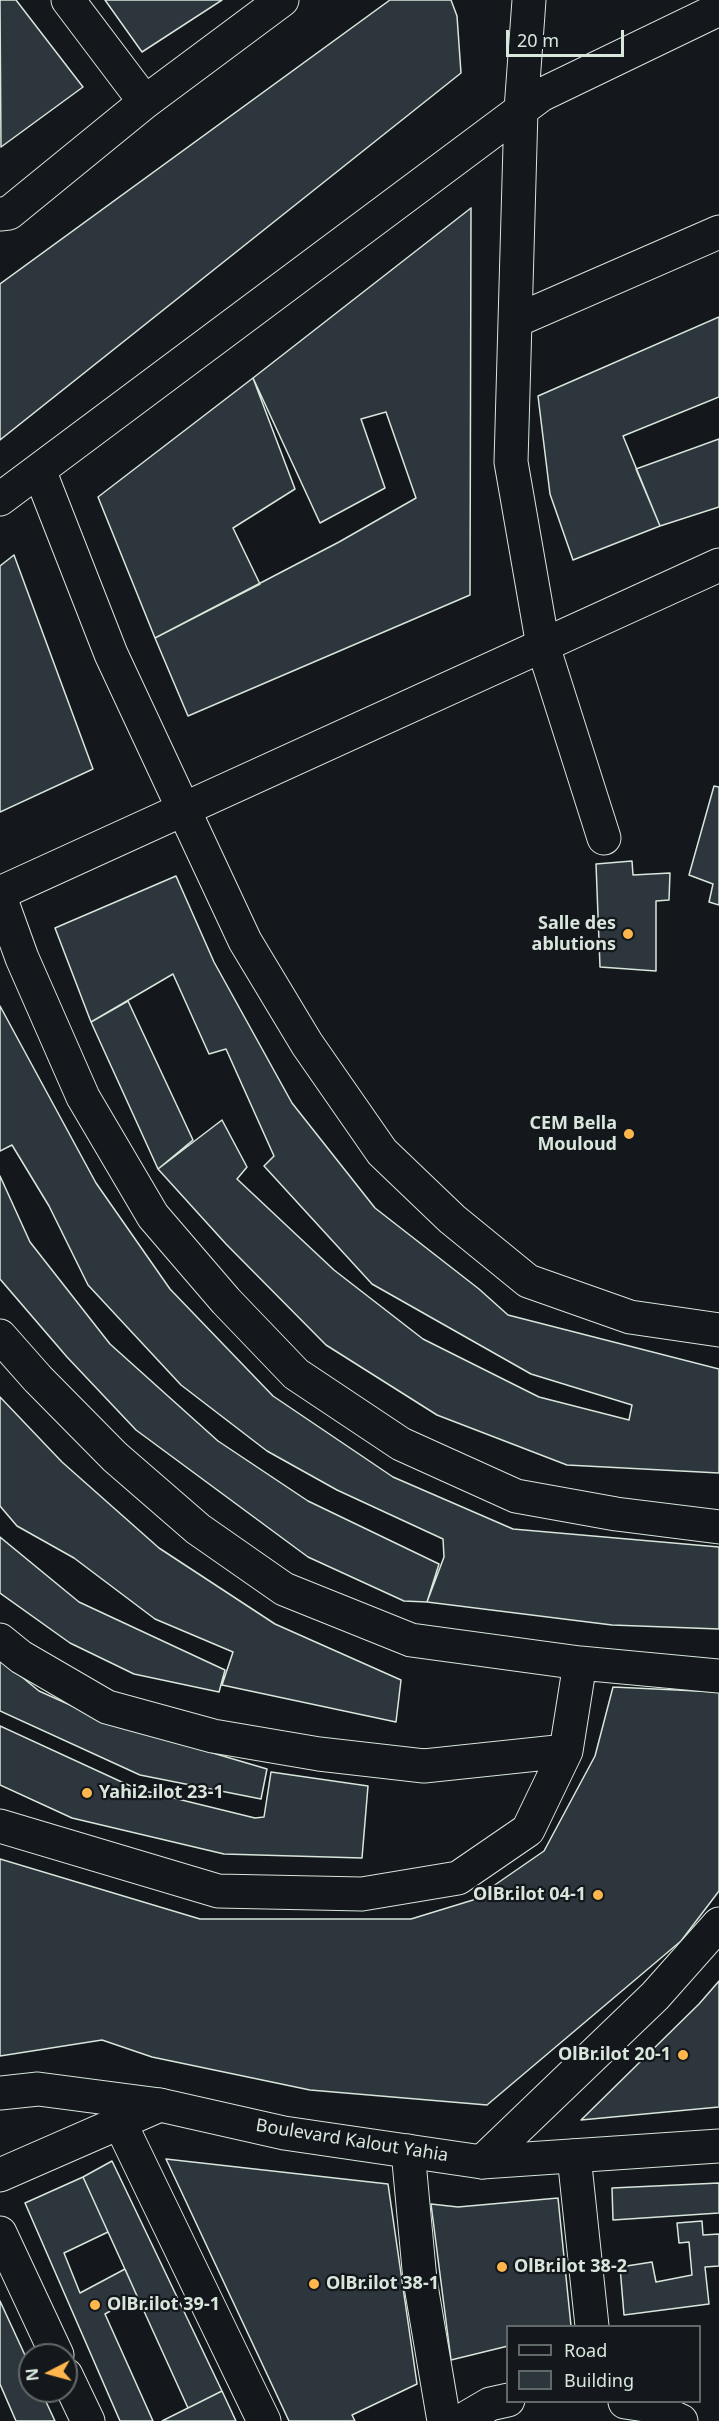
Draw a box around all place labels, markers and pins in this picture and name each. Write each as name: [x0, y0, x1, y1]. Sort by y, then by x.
place label: Salle des ablutions: [532, 913, 616, 956]
marker: Salle des ablutions: [621, 927, 635, 941]
place label: CEM Bella Mouloud: [529, 1113, 617, 1156]
marker: CEM Bella Mouloud: [622, 1127, 636, 1141]
place label: Yahi2.ilot 23-1: [99, 1782, 224, 1804]
marker: Yahi2.ilot 23-1: [80, 1786, 94, 1800]
place label: OlBr.ilot 04-1: [473, 1884, 586, 1906]
marker: OlBr.ilot 04-1: [591, 1888, 605, 1902]
place label: OlBr.ilot 20-1: [558, 2044, 671, 2066]
marker: OlBr.ilot 20-1: [676, 2048, 690, 2062]
place label: OlBr.ilot 38-2: [514, 2256, 627, 2278]
marker: OlBr.ilot 38-2: [495, 2260, 509, 2274]
place label: OlBr.ilot 38-1: [326, 2273, 439, 2295]
marker: OlBr.ilot 38-1: [307, 2277, 321, 2291]
place label: OlBr.ilot 39-1: [107, 2294, 220, 2316]
marker: OlBr.ilot 39-1: [88, 2298, 102, 2312]

